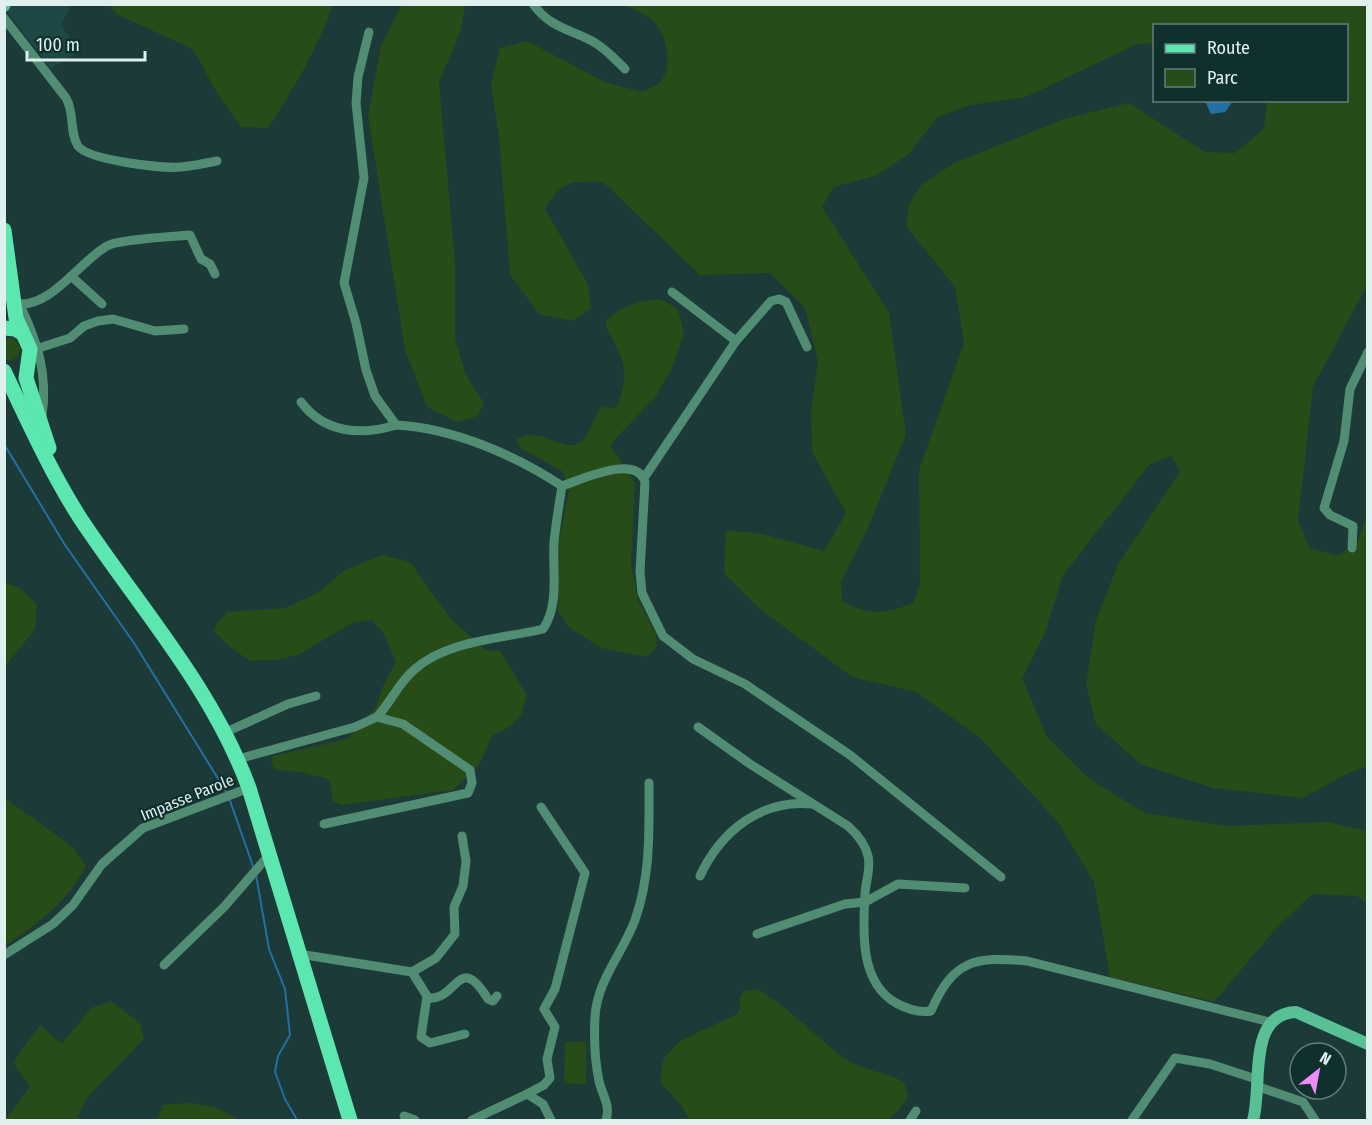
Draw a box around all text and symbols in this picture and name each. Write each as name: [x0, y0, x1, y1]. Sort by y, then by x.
scale bar: [27, 24, 146, 62]
legend: [1153, 24, 1348, 102]
text: 100 m: [36, 34, 80, 56]
text: Route: [1207, 37, 1250, 59]
text: Parc: [1207, 67, 1238, 89]
street label: Impasse Parole: [138, 770, 237, 825]
north arrow: [1288, 1041, 1348, 1101]
text: N: [1316, 1048, 1334, 1069]

